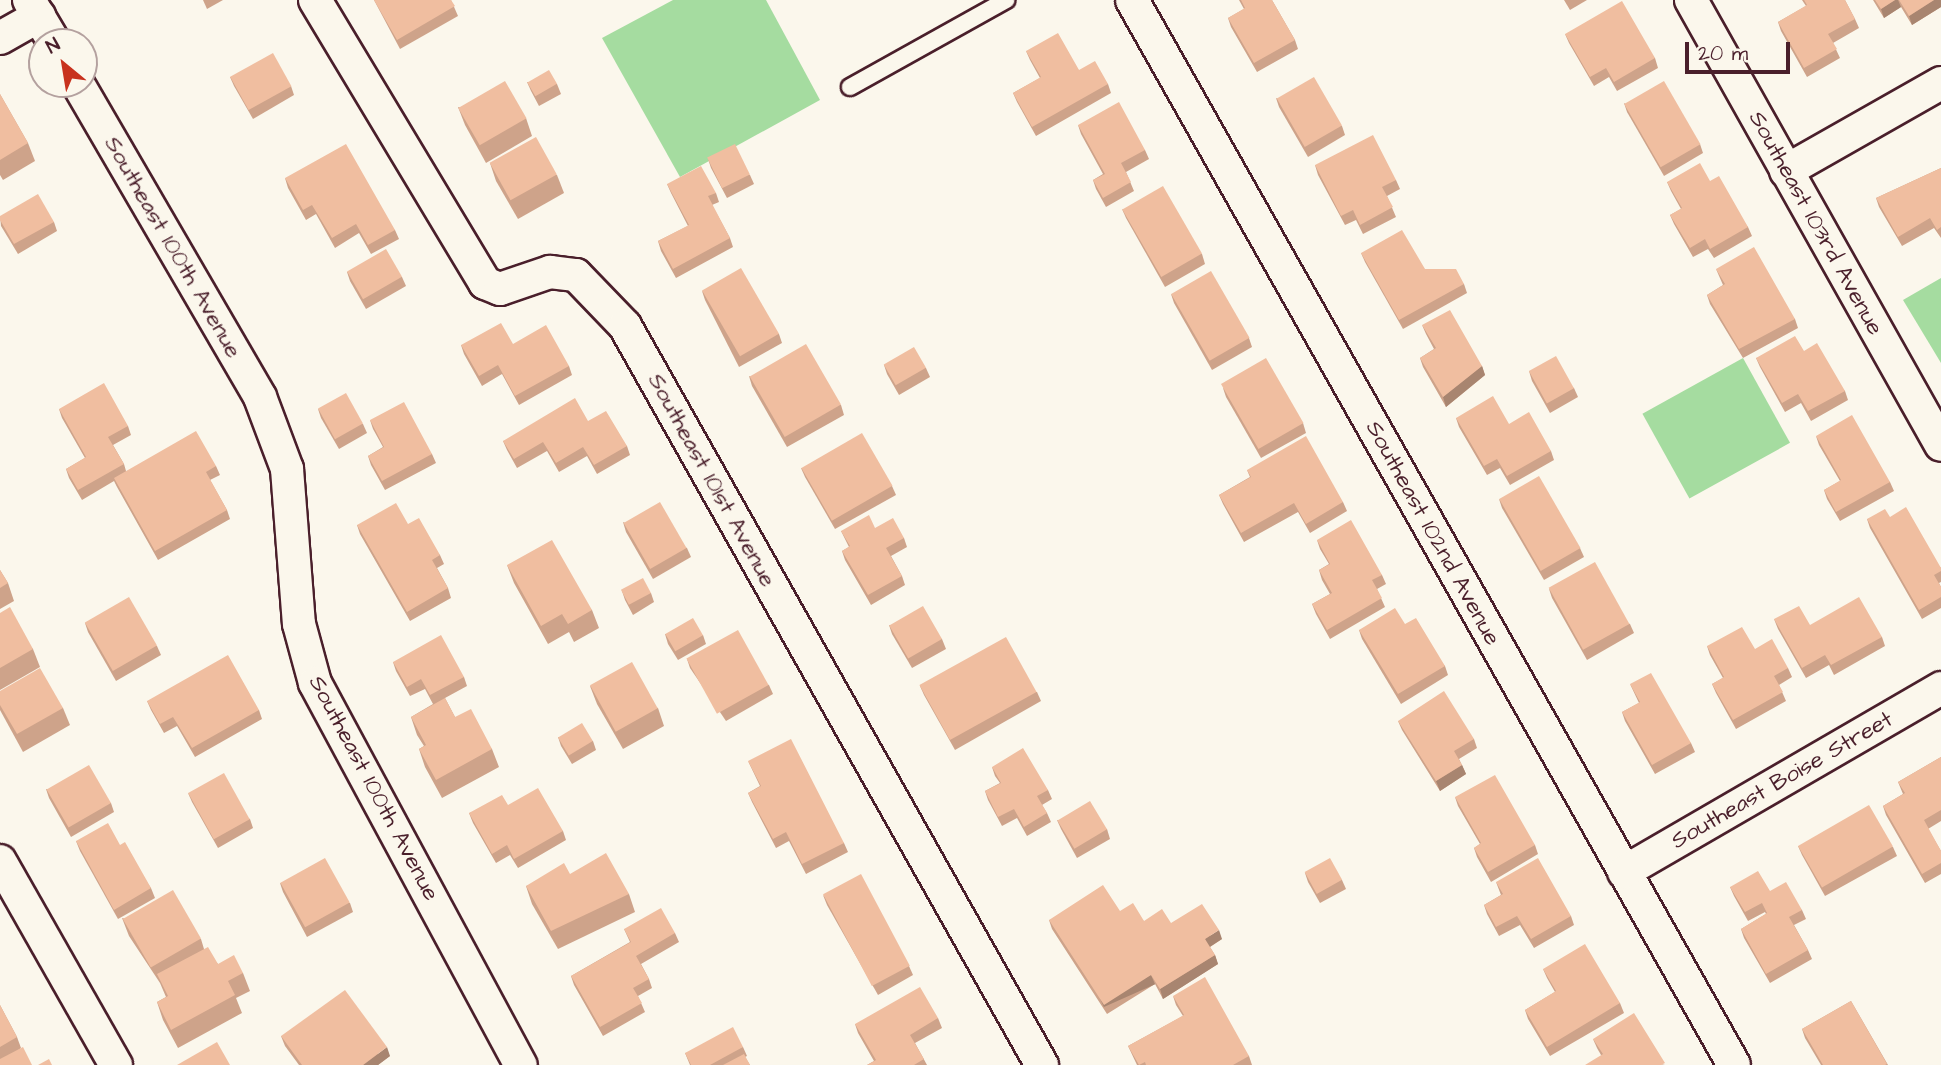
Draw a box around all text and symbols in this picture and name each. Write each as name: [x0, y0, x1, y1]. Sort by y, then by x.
north arrow: [28, 28, 98, 98]
scale bar: [1689, 28, 1794, 72]
text: N: [41, 31, 65, 61]
text: 20 m: [1698, 39, 1748, 68]
street label: Southeast 103rd Avenue: [1743, 106, 1889, 340]
street label: Southeast 100th Avenue: [98, 131, 248, 363]
street label: Southeast 101st Avenue: [642, 369, 782, 591]
street label: Southeast 102nd Avenue: [1360, 416, 1506, 650]
street label: Southeast 100th Avenue: [303, 671, 445, 905]
street label: Southeast Boise Street: [1666, 705, 1898, 855]

